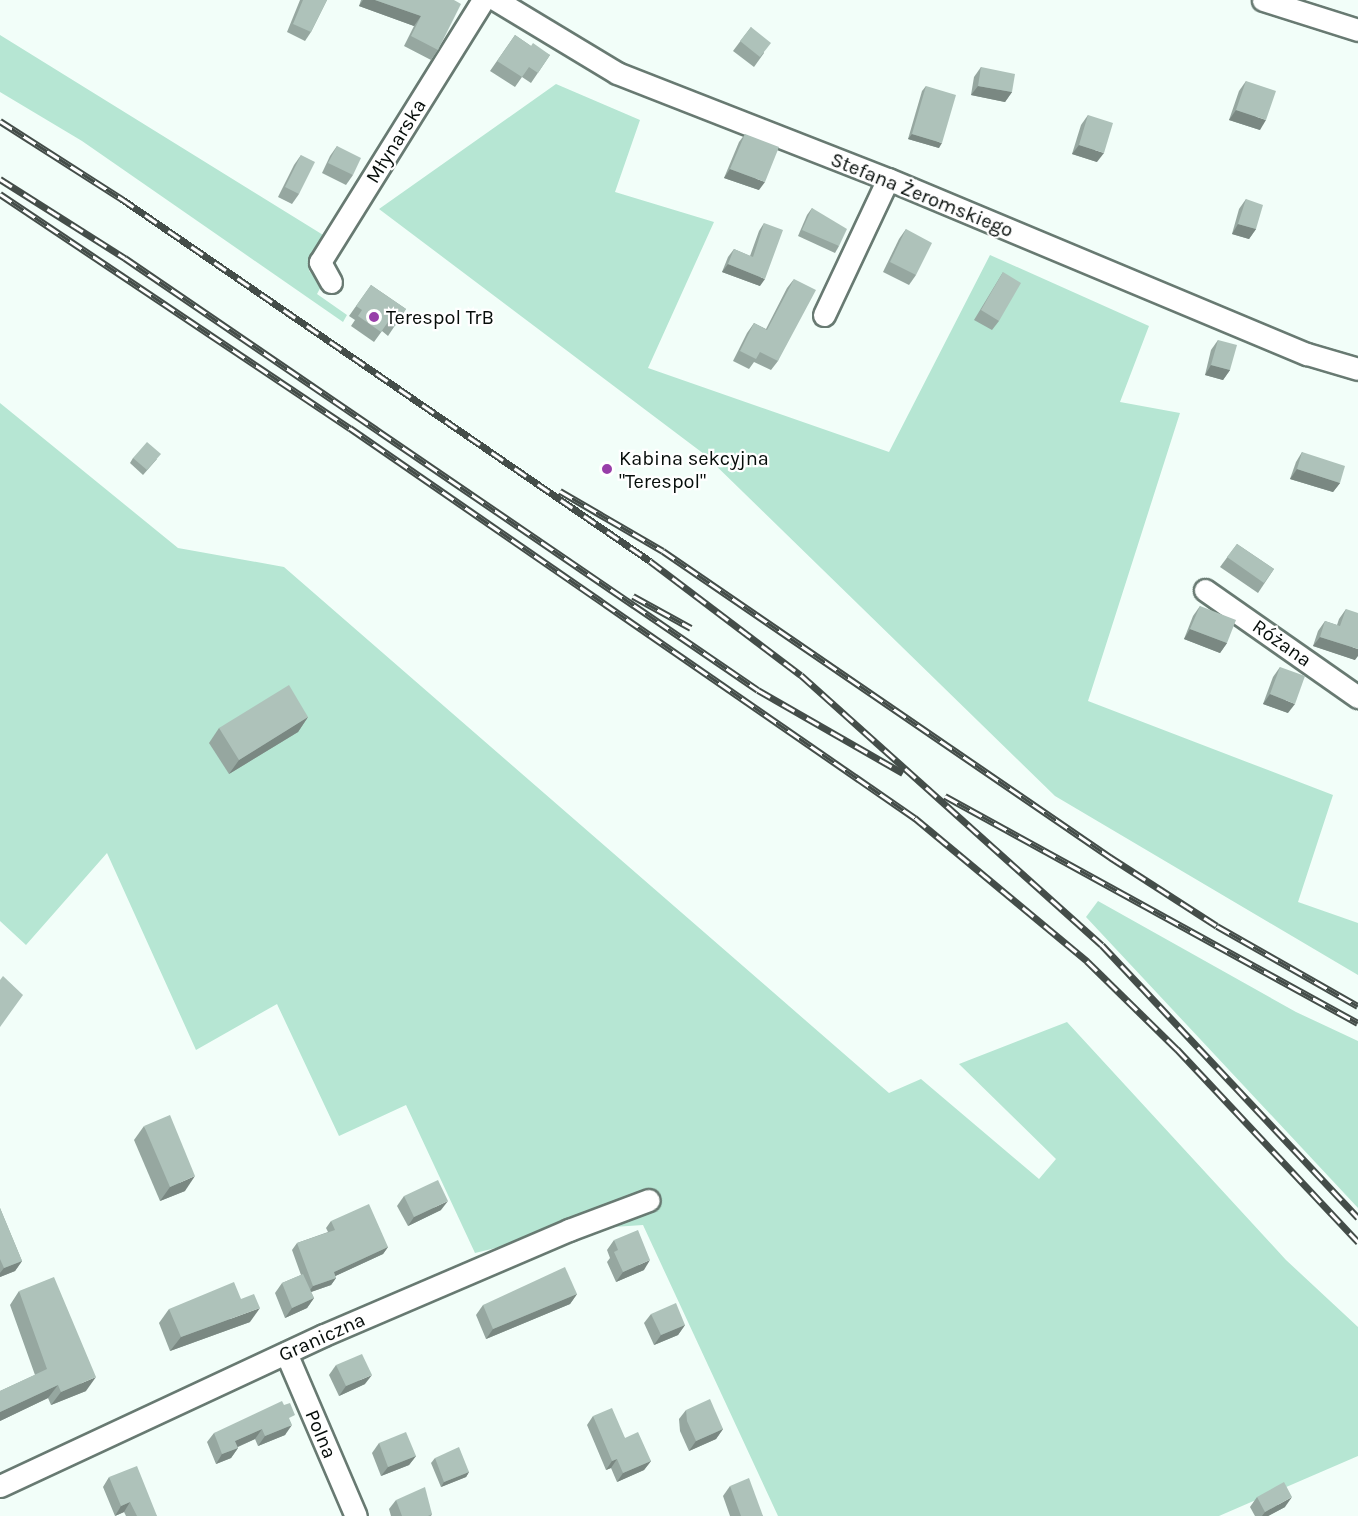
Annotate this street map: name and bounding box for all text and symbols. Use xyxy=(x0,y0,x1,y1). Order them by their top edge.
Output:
street label: Młynarska xyxy=(361,94,431,188)
street label: Stefana Żeromskiego xyxy=(827,147,1017,243)
place label: Terespol TrB xyxy=(386,305,494,329)
marker: Terespol TrB xyxy=(367,310,381,324)
place label: Kabina sekcyjna "Terespol" xyxy=(619,446,769,493)
marker: Kabina sekcyjna "Terespol" xyxy=(600,462,614,476)
street label: Różana xyxy=(1248,614,1316,672)
street label: Graniczna xyxy=(275,1307,369,1367)
street label: Polna xyxy=(300,1406,342,1462)

